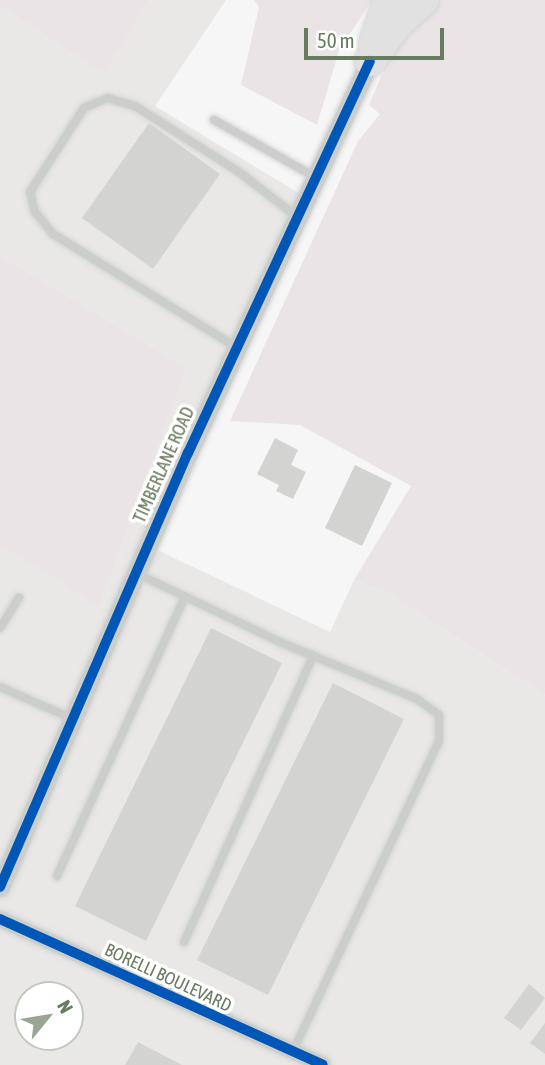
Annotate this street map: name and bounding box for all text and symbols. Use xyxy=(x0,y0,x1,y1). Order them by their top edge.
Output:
scale bar xyxy=(307,14,447,58)
text: 50 m xyxy=(317,28,355,52)
street label: TIMBERLANE ROAD xyxy=(129,404,199,526)
street label: BORELLI BOULEVARD xyxy=(101,939,235,1017)
north arrow xyxy=(14,981,84,1051)
text: N xyxy=(53,996,78,1017)

